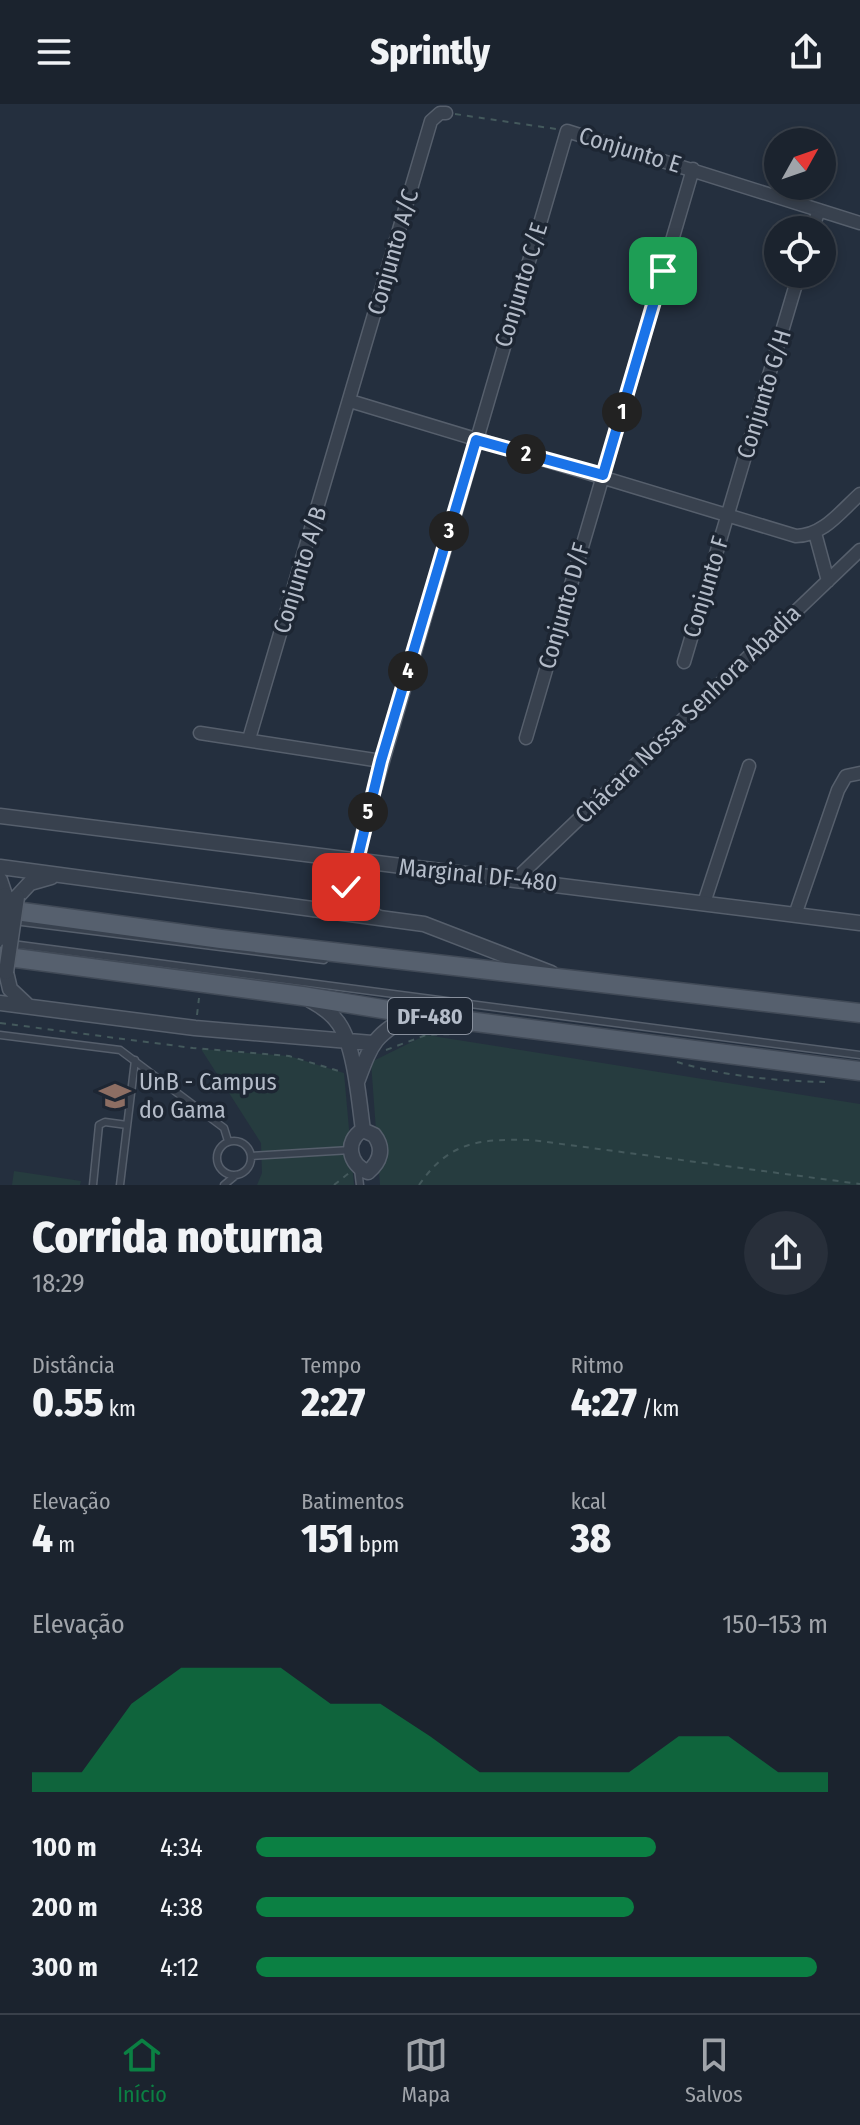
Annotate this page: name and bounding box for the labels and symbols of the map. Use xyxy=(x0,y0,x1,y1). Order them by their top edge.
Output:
street label: Conjunto E xyxy=(576,121,684,179)
north arrow xyxy=(764,128,836,200)
street label: Conjunto A/C xyxy=(362,186,424,318)
street label: Conjunto C/E xyxy=(489,219,553,351)
pin xyxy=(629,237,697,305)
street label: Conjunto G/H xyxy=(731,326,797,462)
pin: 1 xyxy=(602,392,642,432)
pin: 2 xyxy=(506,434,546,474)
street label: Conjunto A/B xyxy=(267,503,333,637)
pin: 3 xyxy=(429,511,469,551)
street label: Conjunto F xyxy=(677,532,735,641)
street label: Conjunto D/F xyxy=(533,539,595,672)
street label: Chácara Nossa Senhora Abadia xyxy=(570,599,806,829)
pin: 4 xyxy=(388,651,428,691)
pin: 5 xyxy=(348,792,388,832)
pin xyxy=(312,853,380,921)
street label: Marginal DF-480 xyxy=(397,853,559,897)
road number: DF-480 xyxy=(388,998,472,1034)
place label: UnB - Campus do Gama xyxy=(139,1068,277,1124)
school or university icon: UnB - Campus do Gama xyxy=(98,1079,132,1113)

